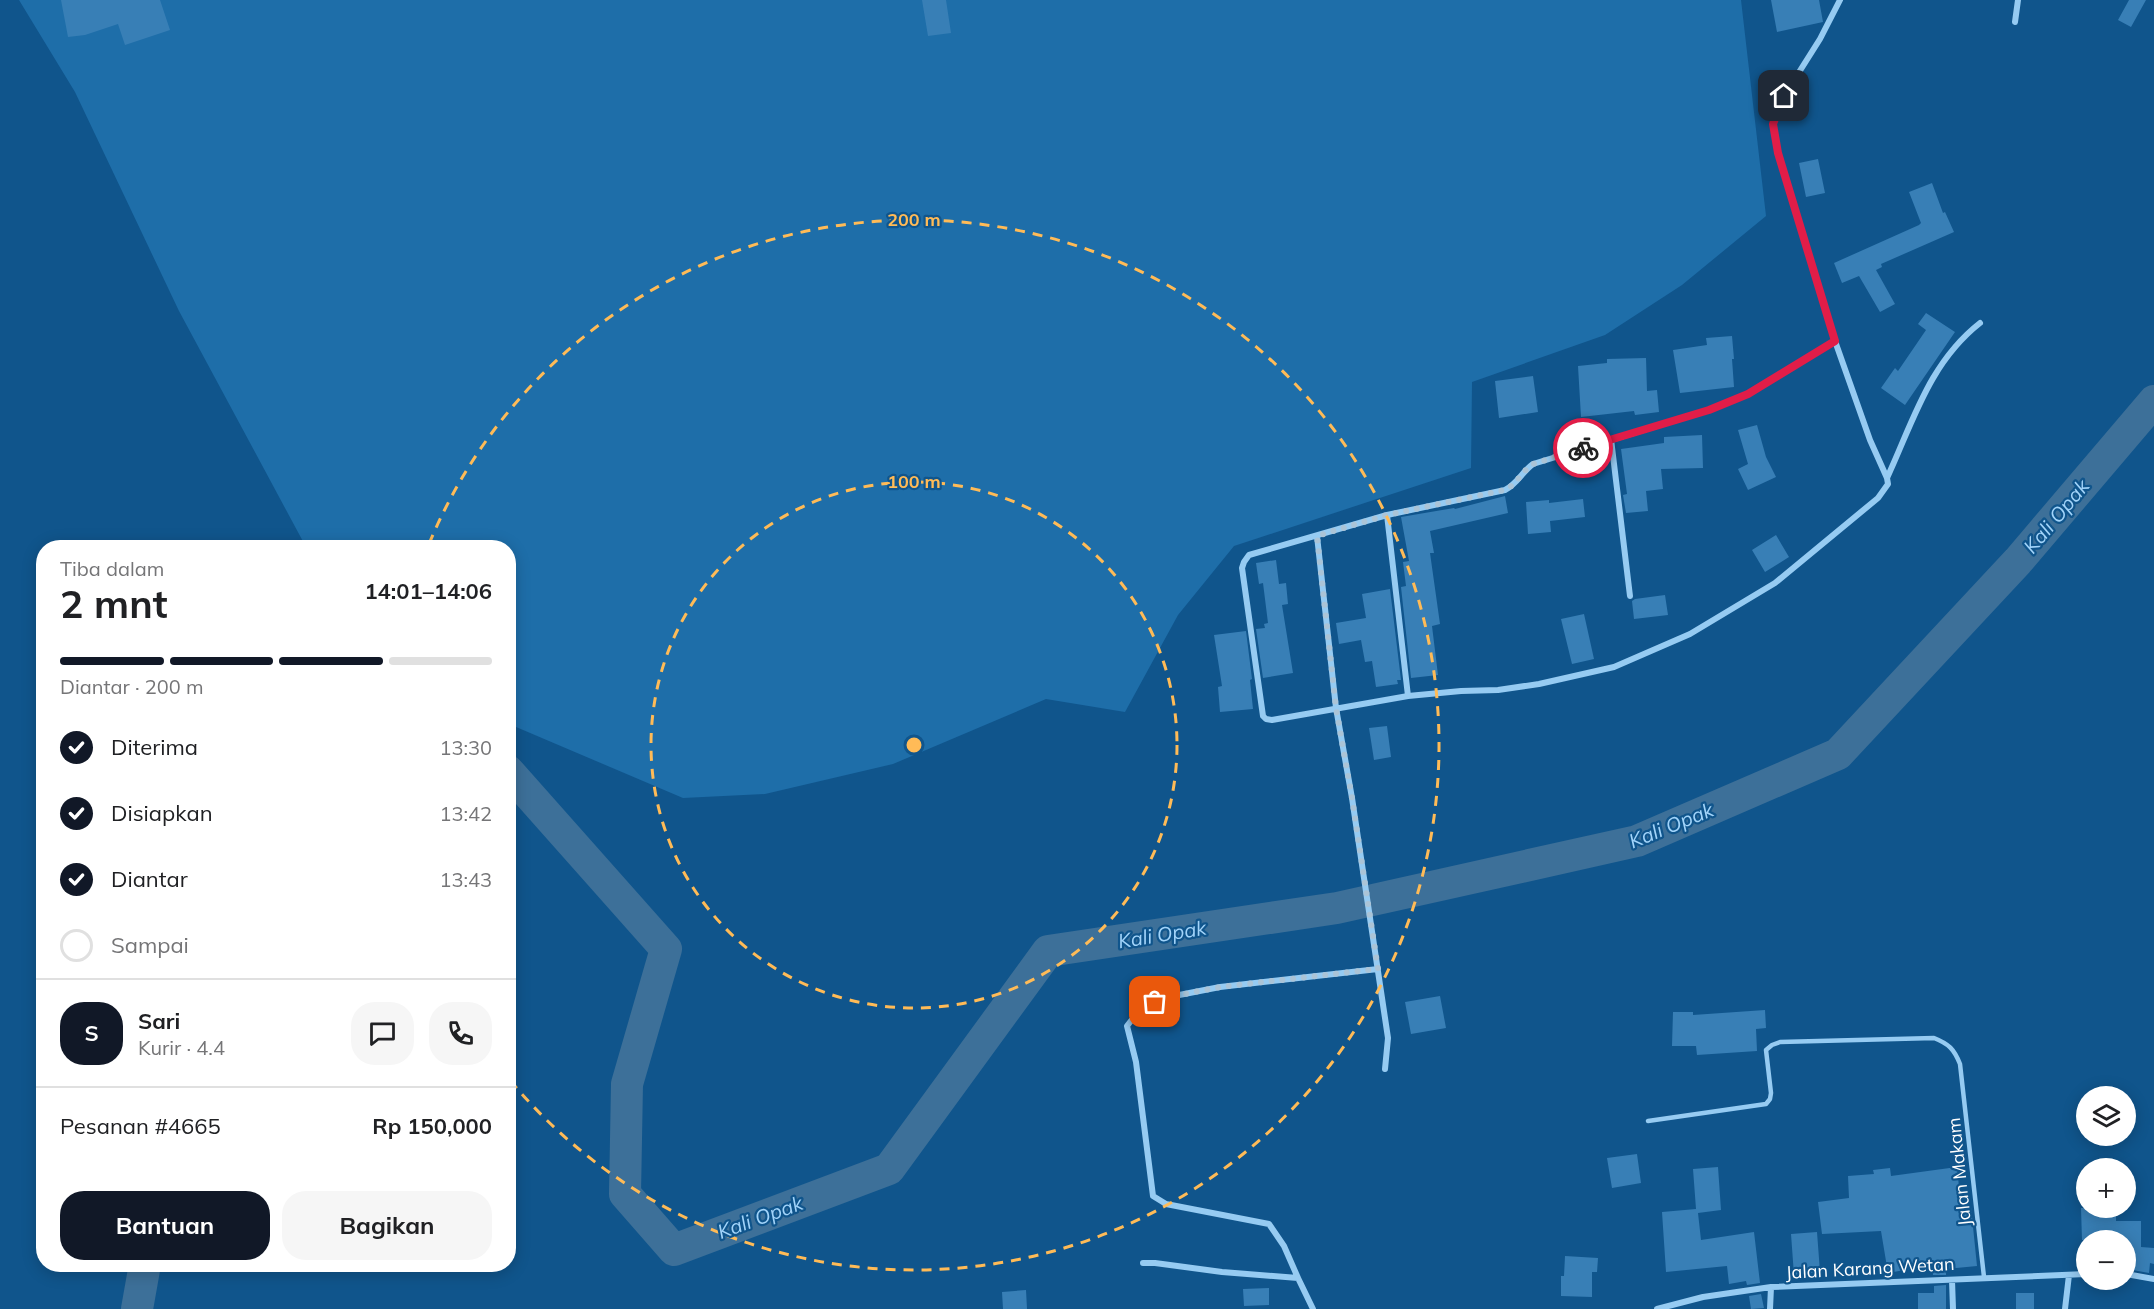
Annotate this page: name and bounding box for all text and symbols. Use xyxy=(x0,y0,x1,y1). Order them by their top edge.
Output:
pin xyxy=(1758,70,1809,121)
icon: home xyxy=(1767,79,1800,112)
text: 200 m xyxy=(887,208,941,231)
courier xyxy=(1553,418,1613,478)
icon: bike xyxy=(1567,432,1600,465)
text: 100 m xyxy=(887,470,941,493)
water label: Kali Opak xyxy=(2018,473,2095,558)
text: Tiba dalam xyxy=(60,556,164,581)
text: 14:01–14:06 xyxy=(364,577,492,605)
text: 2 mnt xyxy=(60,579,167,628)
text: Diantar · 200 m xyxy=(60,674,204,699)
icon: check xyxy=(60,731,93,764)
text: Diterima xyxy=(111,733,198,761)
text: 13:30 xyxy=(439,735,492,760)
centre of rings xyxy=(904,735,924,755)
water label: Kali Opak xyxy=(1625,796,1718,853)
icon: check xyxy=(60,797,93,830)
text: Disiapkan xyxy=(111,799,213,827)
text: 13:42 xyxy=(439,801,492,826)
icon: check xyxy=(60,863,93,896)
text: Diantar xyxy=(111,865,188,893)
text: 13:43 xyxy=(439,867,492,892)
water label: Kali Opak xyxy=(1116,915,1209,953)
text: Sampai xyxy=(111,931,189,959)
pin xyxy=(1129,976,1180,1027)
icon: bag xyxy=(1138,985,1171,1018)
button: chat xyxy=(351,1002,414,1065)
button: phone xyxy=(429,1002,492,1065)
text: Sari xyxy=(138,1007,180,1035)
text: S xyxy=(84,1019,99,1047)
text: Kurir · 4.4 xyxy=(138,1035,225,1060)
map controls xyxy=(2076,1086,2136,1290)
button: layers xyxy=(2076,1086,2136,1146)
text: Pesanan #4665 xyxy=(60,1112,221,1140)
text: Rp 150,000 xyxy=(372,1112,492,1140)
street label: Jalan Makam xyxy=(1942,1117,1976,1227)
button: + xyxy=(2076,1158,2136,1218)
water label: Kali Opak xyxy=(714,1190,807,1244)
button: Bantuan xyxy=(60,1191,270,1260)
button: Bagikan xyxy=(282,1191,492,1260)
button: − xyxy=(2076,1230,2136,1290)
street label: Jalan Karang Wetan xyxy=(1785,1252,1955,1284)

